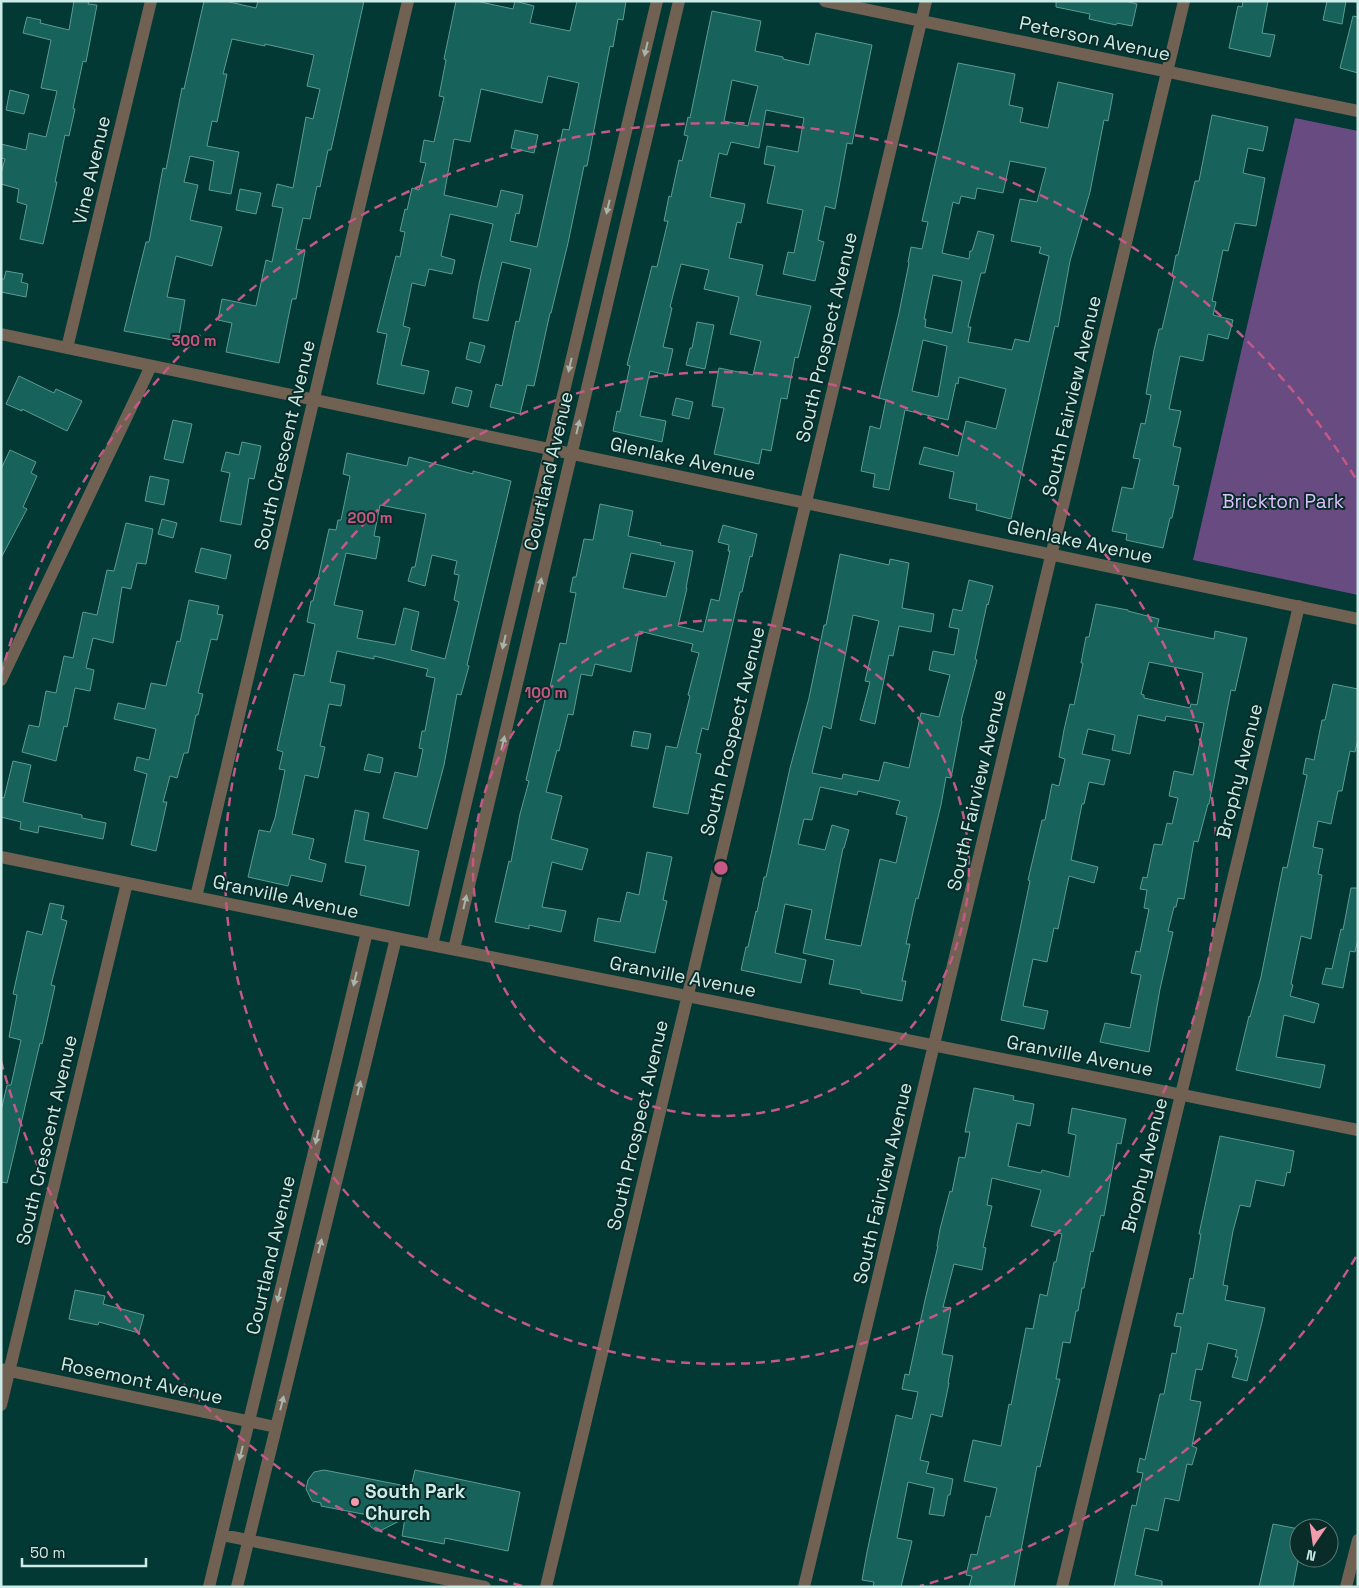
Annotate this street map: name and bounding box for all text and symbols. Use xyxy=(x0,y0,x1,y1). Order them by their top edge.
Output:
street label: Peterson Avenue xyxy=(1017,10,1173,67)
one-way arrow xyxy=(641,41,649,56)
street label: Vine Avenue xyxy=(67,113,116,227)
one-way arrow xyxy=(604,199,612,214)
street label: South Prospect Avenue xyxy=(790,229,863,445)
street label: South Fairview Avenue xyxy=(1036,293,1107,499)
text: 300 m xyxy=(171,331,217,350)
street label: South Crescent Avenue xyxy=(248,338,321,553)
one-way arrow xyxy=(566,357,574,372)
street label: Courtland Avenue xyxy=(518,389,579,553)
one-way arrow xyxy=(574,420,582,435)
street label: Glenlake Avenue xyxy=(608,431,758,486)
park label: Brickton Park xyxy=(1222,489,1344,514)
text: 200 m xyxy=(348,508,392,527)
street label: Glenlake Avenue xyxy=(1005,514,1155,569)
one-way arrow xyxy=(536,578,544,593)
street label: South Prospect Avenue xyxy=(694,624,771,839)
one-way arrow xyxy=(500,635,508,650)
text: 100 m xyxy=(525,683,567,702)
street label: South Fairview Avenue xyxy=(941,687,1012,893)
street label: Brophy Avenue xyxy=(1211,701,1268,841)
one-way arrow xyxy=(499,736,507,751)
centre of rings xyxy=(712,859,730,877)
street label: Granville Avenue xyxy=(210,869,361,924)
one-way arrow xyxy=(461,894,469,909)
street label: Granville Avenue xyxy=(607,950,758,1003)
one-way arrow xyxy=(351,972,359,987)
street label: South Prospect Avenue xyxy=(601,1017,674,1233)
street label: Granville Avenue xyxy=(1004,1029,1155,1082)
street label: South Crescent Avenue xyxy=(10,1033,83,1248)
one-way arrow xyxy=(355,1080,363,1095)
street label: South Fairview Avenue xyxy=(847,1080,918,1286)
street label: Brophy Avenue xyxy=(1116,1095,1173,1235)
one-way arrow xyxy=(313,1130,321,1145)
street label: Courtland Avenue xyxy=(240,1173,301,1337)
one-way arrow xyxy=(316,1238,324,1253)
one-way arrow xyxy=(275,1288,283,1303)
street label: Rosemont Avenue xyxy=(59,1351,225,1410)
one-way arrow xyxy=(278,1396,286,1411)
one-way arrow xyxy=(237,1446,245,1461)
place label: South Park Church xyxy=(365,1479,466,1526)
marker: South Park Church xyxy=(349,1496,361,1508)
north arrow xyxy=(1289,1518,1339,1568)
scale bar xyxy=(22,1536,146,1568)
text: 50 m xyxy=(30,1543,65,1562)
text: N xyxy=(1304,1546,1318,1565)

